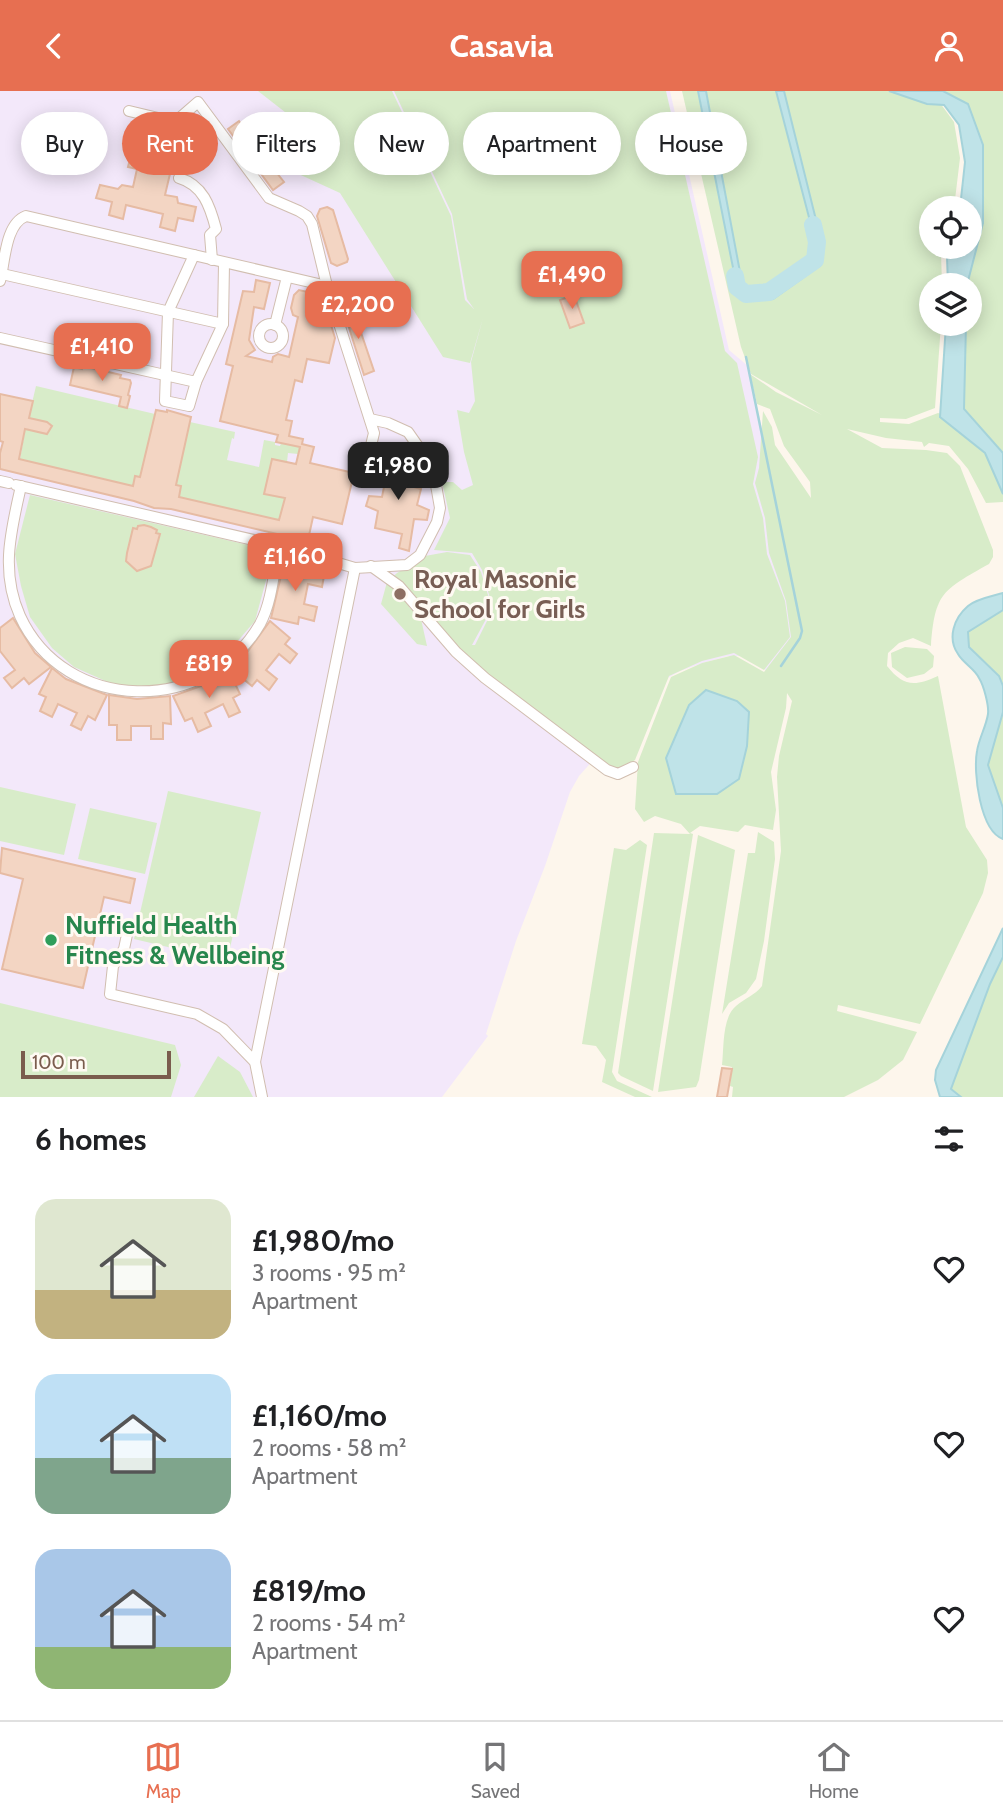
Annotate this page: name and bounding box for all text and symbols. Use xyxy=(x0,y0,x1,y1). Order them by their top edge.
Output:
text: Casavia xyxy=(450,26,553,65)
icon: back xyxy=(35,27,73,65)
icon: person xyxy=(930,27,968,65)
chip: Buy xyxy=(21,112,108,175)
chip: Rent xyxy=(122,112,218,175)
chip: Filters xyxy=(232,112,340,175)
chip: New xyxy=(354,112,449,175)
chip: Apartment xyxy=(463,112,621,175)
chip: House xyxy=(635,112,747,175)
map controls xyxy=(919,196,982,336)
button: locate xyxy=(919,196,982,259)
pin: £1,490 xyxy=(515,251,629,311)
text: £1,490 xyxy=(537,260,607,288)
button: layers xyxy=(919,273,982,336)
pin: £2,200 xyxy=(301,281,415,341)
text: £2,200 xyxy=(321,290,395,318)
pin: £1,410 xyxy=(45,323,159,383)
text: £1,410 xyxy=(70,332,134,360)
pin: £1,980 xyxy=(341,443,455,502)
text: £1,980 xyxy=(364,451,432,479)
pin: £1,160 xyxy=(238,533,352,593)
text: £1,160 xyxy=(263,542,327,570)
place label: Royal Masonic School for Girls xyxy=(414,563,585,625)
marker: Royal Masonic School for Girls xyxy=(392,586,408,602)
pin: £819 xyxy=(168,641,250,700)
text: £819 xyxy=(185,649,233,677)
place label: Nuffield Health Fitness & Wellbeing xyxy=(65,909,284,971)
marker: Nuffield Health Fitness & Wellbeing xyxy=(43,932,59,948)
scale bar xyxy=(21,1048,172,1080)
text: 100 m xyxy=(32,1051,86,1074)
icon: filters xyxy=(930,1120,968,1158)
text: 6 homes xyxy=(35,1121,146,1158)
text: £1,980/mo xyxy=(252,1222,394,1259)
icon: home xyxy=(91,1227,175,1311)
icon: heart xyxy=(930,1250,968,1288)
text: 3 rooms · 95 m² xyxy=(252,1259,406,1287)
text: Apartment xyxy=(252,1287,357,1315)
text: £1,160/mo xyxy=(252,1397,387,1434)
icon: home xyxy=(91,1402,175,1486)
icon: heart xyxy=(930,1425,968,1463)
text: 2 rooms · 58 m² xyxy=(252,1434,406,1462)
text: Apartment xyxy=(252,1462,357,1490)
text: £819/mo xyxy=(252,1572,366,1609)
icon: home xyxy=(91,1577,175,1661)
icon: heart xyxy=(930,1600,968,1638)
text: 2 rooms · 54 m² xyxy=(252,1609,406,1637)
text: Apartment xyxy=(252,1637,357,1665)
tab: Map xyxy=(144,1738,182,1803)
tab: Saved xyxy=(471,1738,520,1803)
tab: Home xyxy=(809,1738,859,1803)

